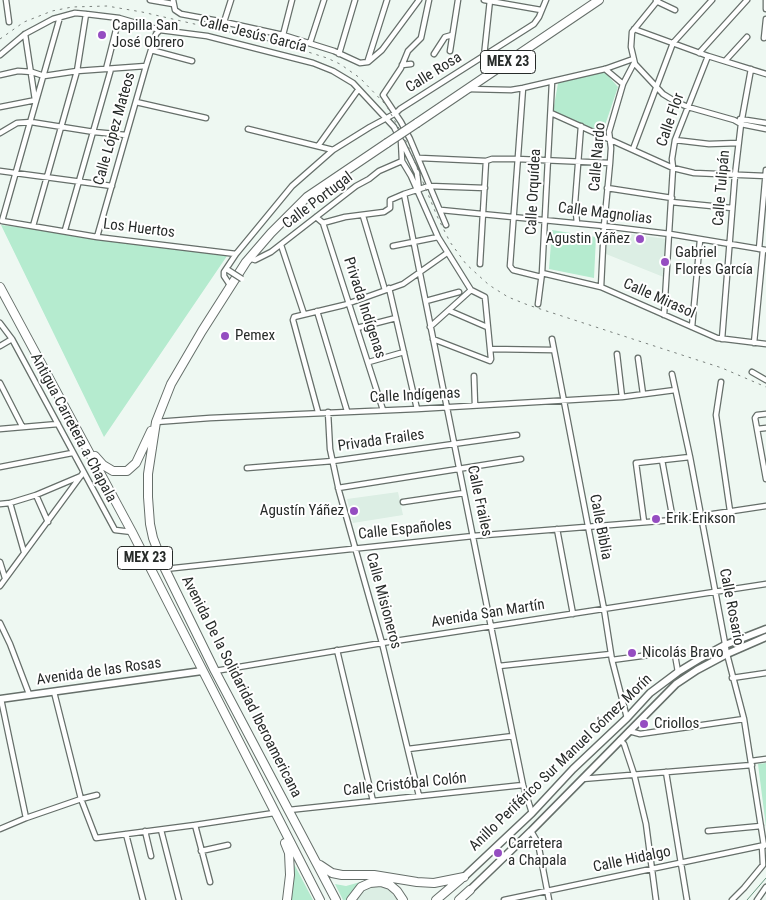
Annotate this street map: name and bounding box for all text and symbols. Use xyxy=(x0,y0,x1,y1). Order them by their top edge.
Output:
street label: Calle Jesús García xyxy=(198,13,308,57)
place label: Capilla San José Obrero xyxy=(112,17,184,52)
marker: Capilla San José Obrero xyxy=(96,29,108,41)
street label: Calle Rosa xyxy=(403,49,465,97)
road number: MEX 23 xyxy=(480,51,536,74)
street label: Calle López Mateos xyxy=(90,71,140,187)
street label: Calle Flor xyxy=(653,91,689,149)
street label: Calle Nardo xyxy=(586,122,610,192)
street label: Calle Orquídea xyxy=(523,148,545,236)
street label: Calle Tulipán xyxy=(710,149,734,227)
street label: Calle Portugal xyxy=(279,169,357,233)
street label: Calle Magnolias xyxy=(557,199,653,229)
street label: Los Huertos xyxy=(102,216,176,242)
place label: Agustin Yáñez xyxy=(546,230,630,248)
marker: Agustin Yáñez xyxy=(634,233,646,245)
place label: Gabriel Flores García xyxy=(675,244,753,279)
street label: Privada Indígenas xyxy=(339,255,389,361)
marker: Gabriel Flores García xyxy=(659,256,671,268)
street label: Calle Mirasol xyxy=(620,275,698,323)
place label: Pemex xyxy=(235,327,275,345)
marker: Pemex xyxy=(219,330,231,342)
street label: Antigua Carretera a Chapala xyxy=(26,351,120,505)
street label: Calle Indígenas xyxy=(369,385,461,407)
street label: Privada Frailes xyxy=(337,426,425,456)
street label: Calle Frailes xyxy=(463,464,495,538)
street label: Calle Biblia xyxy=(585,493,615,561)
place label: Agustín Yáñez xyxy=(260,502,344,520)
marker: Agustín Yáñez xyxy=(348,505,360,517)
place label: Erik Erikson xyxy=(666,510,736,528)
marker: Erik Erikson xyxy=(650,513,662,525)
street label: Calle Españoles xyxy=(357,516,453,544)
road number: MEX 23 xyxy=(118,546,172,570)
street label: Calle Misioneros xyxy=(362,551,404,651)
street label: Calle Rosario xyxy=(715,567,747,647)
street label: Avenida De la Solidaridad Iberoamericana xyxy=(177,573,305,801)
street label: Avenida San Martín xyxy=(430,596,546,632)
place label: Nicolás Bravo xyxy=(642,644,723,662)
marker: Nicolás Bravo xyxy=(626,647,638,659)
street label: Avenida de las Rosas xyxy=(36,654,162,690)
street label: Anillo Periférico Sur Manuel Gómez Morín xyxy=(466,671,656,855)
place label: Criollos xyxy=(654,715,699,733)
marker: Criollos xyxy=(638,718,650,730)
street label: Calle Cristóbal Colón xyxy=(342,770,468,800)
place label: Carretera a Chapala xyxy=(508,835,567,870)
street label: Calle Hidalgo xyxy=(592,843,672,877)
marker: Carretera a Chapala xyxy=(492,847,504,859)

